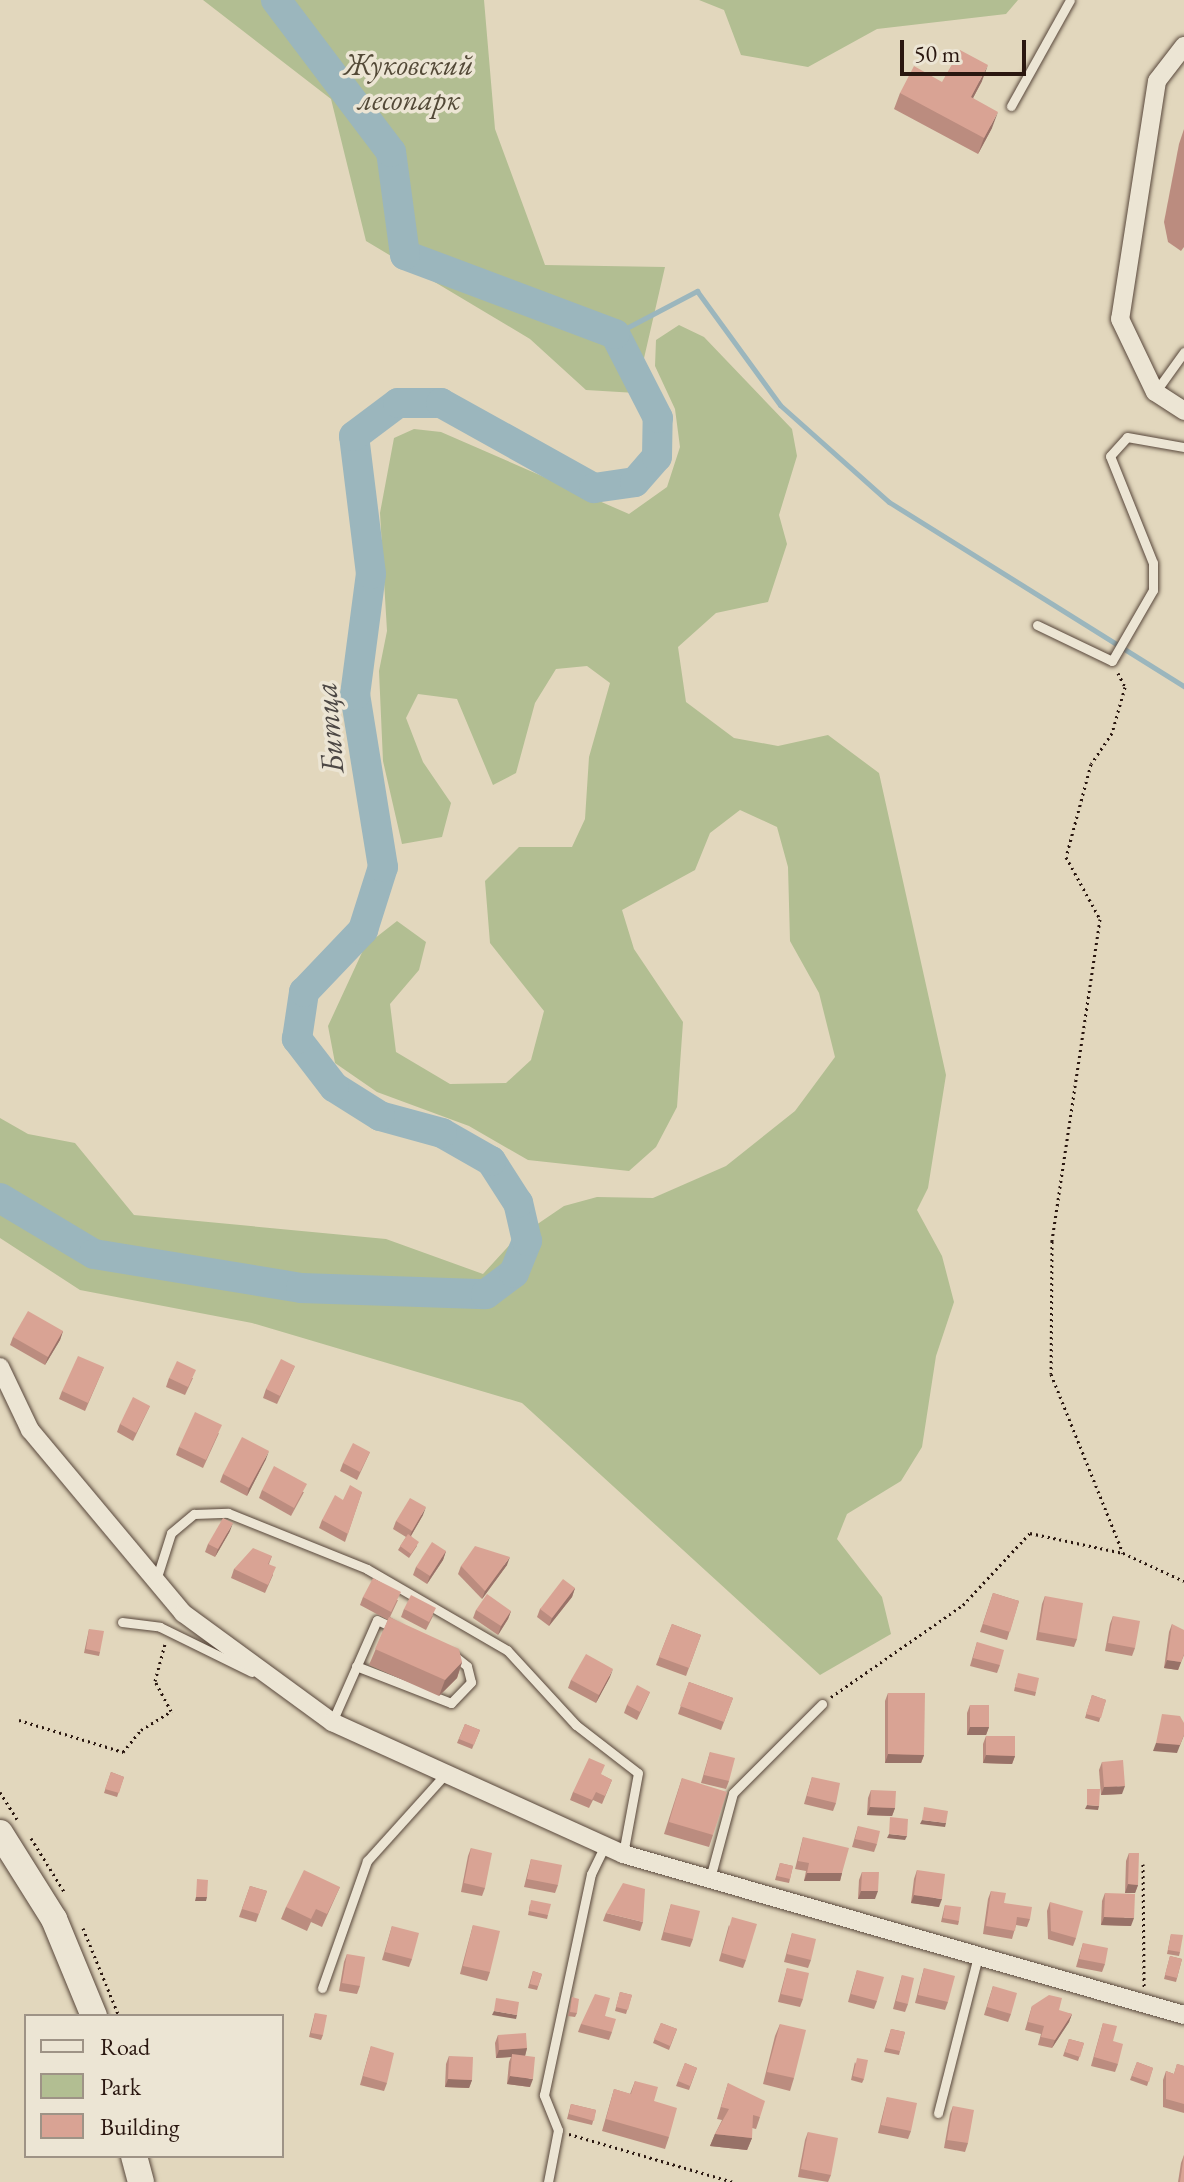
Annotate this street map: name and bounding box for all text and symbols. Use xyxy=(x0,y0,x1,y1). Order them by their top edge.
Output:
scale bar xyxy=(904,24,1030,74)
text: 50 m xyxy=(914,38,961,69)
park label: Жуковский лесопарк xyxy=(344,47,474,118)
water label: Битца xyxy=(306,681,352,775)
legend xyxy=(24,2014,284,2158)
text: Road xyxy=(100,2031,150,2062)
text: Park xyxy=(100,2071,141,2102)
text: Building xyxy=(100,2111,180,2142)

